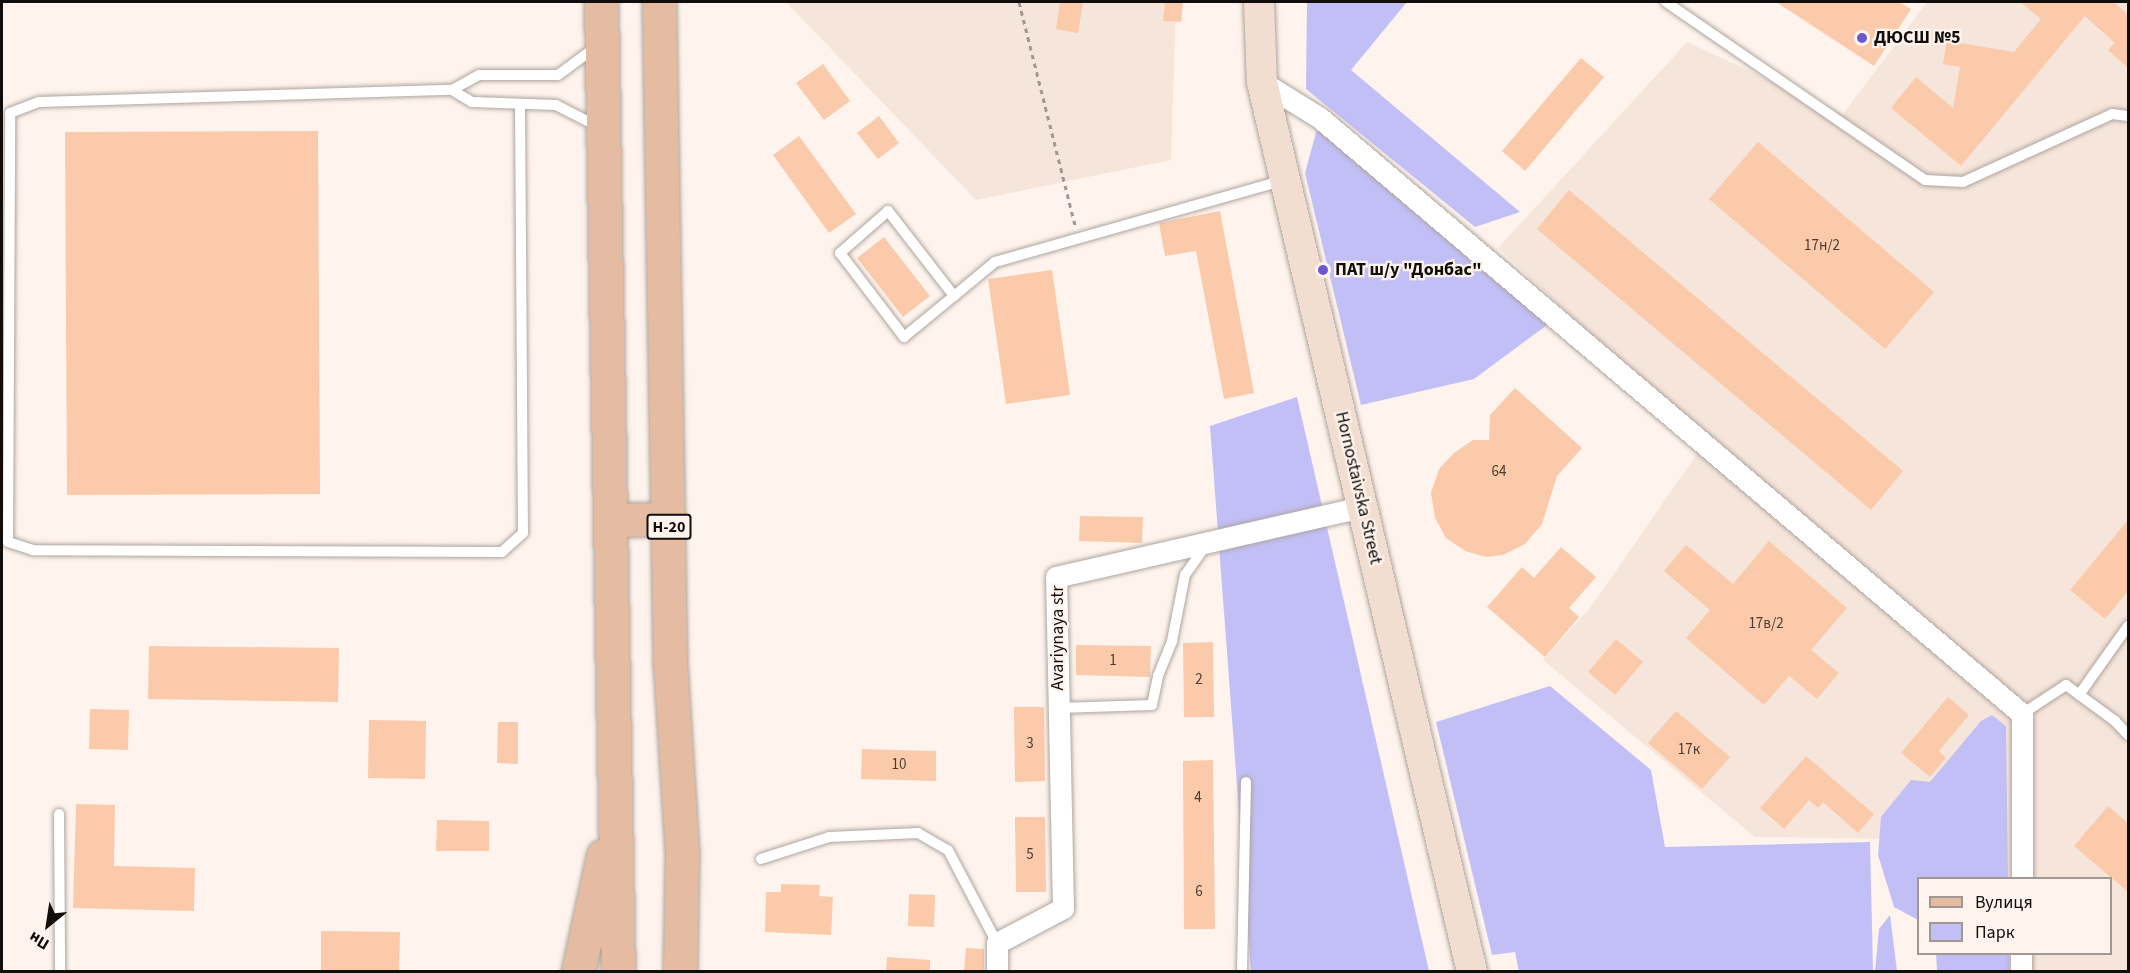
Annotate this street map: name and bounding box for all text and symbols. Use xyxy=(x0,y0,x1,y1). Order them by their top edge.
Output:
place label: ДЮСШ №5 xyxy=(1874,27,1961,49)
marker: ДЮСШ №5 xyxy=(1855,31,1869,45)
house number: 17н/2 xyxy=(1804,237,1840,255)
place label: ПАТ ш/у "Донбас" xyxy=(1335,259,1482,281)
marker: ПАТ ш/у "Донбас" xyxy=(1316,263,1330,277)
street label: Hornostaivska Street xyxy=(1330,410,1386,566)
house number: 64 xyxy=(1492,463,1506,481)
road number: Н-20 xyxy=(646,514,692,540)
street label: Avariynaya str xyxy=(1047,586,1069,690)
house number: 17в/2 xyxy=(1748,615,1784,633)
house number: 1 xyxy=(1109,652,1117,670)
house number: 2 xyxy=(1195,671,1203,689)
house number: 3 xyxy=(1026,735,1034,753)
house number: 17к xyxy=(1678,741,1700,759)
house number: 10 xyxy=(892,756,906,774)
house number: 4 xyxy=(1194,789,1202,807)
house number: 5 xyxy=(1026,846,1034,864)
legend xyxy=(1917,877,2112,955)
house number: 6 xyxy=(1195,883,1203,901)
text: Вулиця xyxy=(1975,890,2033,915)
north arrow xyxy=(18,895,78,955)
text: Парк xyxy=(1975,920,2015,945)
text: Пн xyxy=(25,926,53,955)

